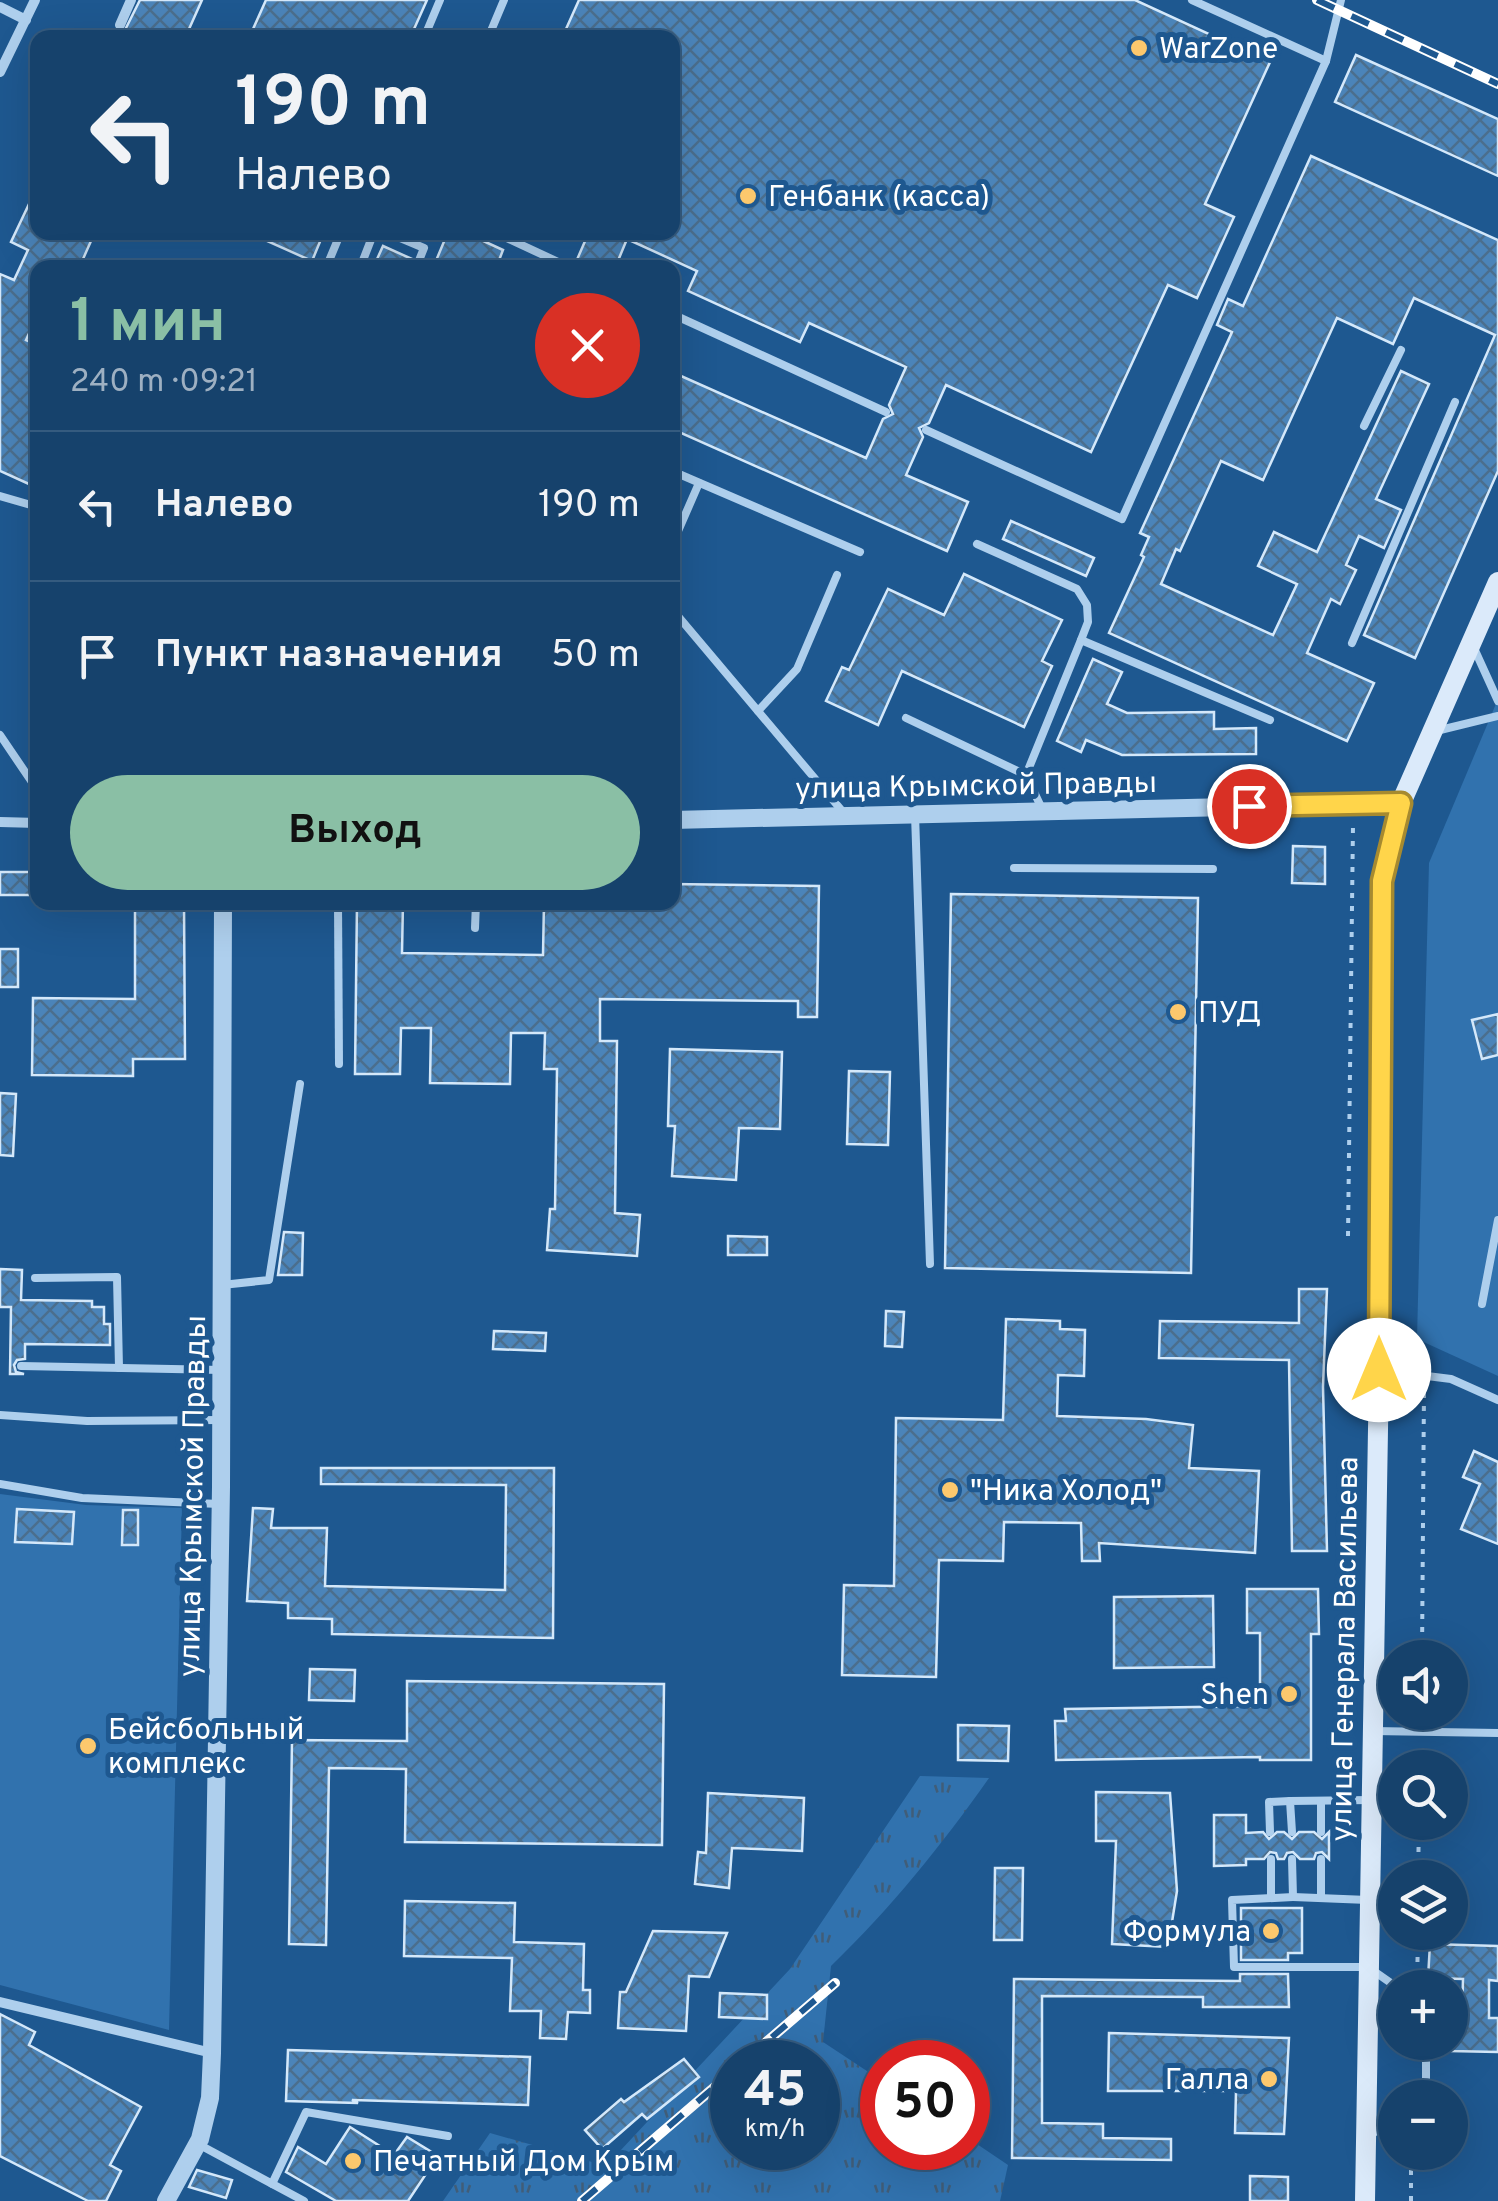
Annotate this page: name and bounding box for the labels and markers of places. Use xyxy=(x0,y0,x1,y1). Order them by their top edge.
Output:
place label: WarZone xyxy=(1159,32,1278,69)
marker: WarZone xyxy=(1128,37,1150,59)
place label: Генбанк (касса) xyxy=(768,180,990,217)
marker: Генбанк (касса) xyxy=(737,185,759,207)
pin xyxy=(1207,764,1292,849)
place label: ПУД xyxy=(1198,996,1261,1033)
marker: ПУД xyxy=(1167,1001,1189,1023)
place label: "Ника Холод" xyxy=(970,1474,1162,1511)
marker: "Ника Холод" xyxy=(939,1479,961,1501)
place label: Shen xyxy=(1200,1678,1269,1715)
marker: Shen xyxy=(1278,1683,1300,1705)
place label: Бейсбольный комплекс xyxy=(108,1713,304,1784)
marker: Бейсбольный комплекс xyxy=(77,1735,99,1757)
place label: Формула xyxy=(1123,1915,1251,1952)
marker: Формула xyxy=(1260,1920,1282,1942)
place label: Галла xyxy=(1165,2063,1249,2100)
marker: Галла xyxy=(1258,2068,1280,2090)
place label: Печатный Дом Крым xyxy=(373,2145,674,2182)
marker: Печатный Дом Крым xyxy=(342,2150,364,2172)

